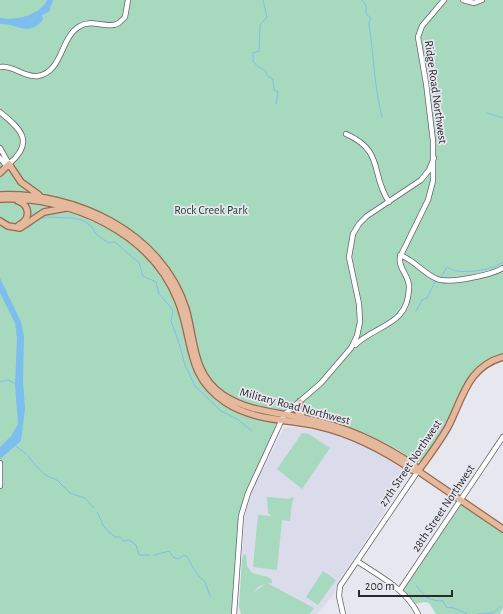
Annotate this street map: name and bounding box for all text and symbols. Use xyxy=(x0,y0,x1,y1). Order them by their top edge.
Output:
street label: Ridge Road Northwest xyxy=(423,40,449,145)
park label: Rock Creek Park xyxy=(174,204,248,216)
street label: Military Road Northwest xyxy=(238,385,352,428)
street label: 27th Street Northwest xyxy=(377,417,444,509)
street label: 28th Street Northwest xyxy=(409,462,477,554)
scale bar xyxy=(359,572,452,598)
text: 200 m xyxy=(365,580,395,592)

